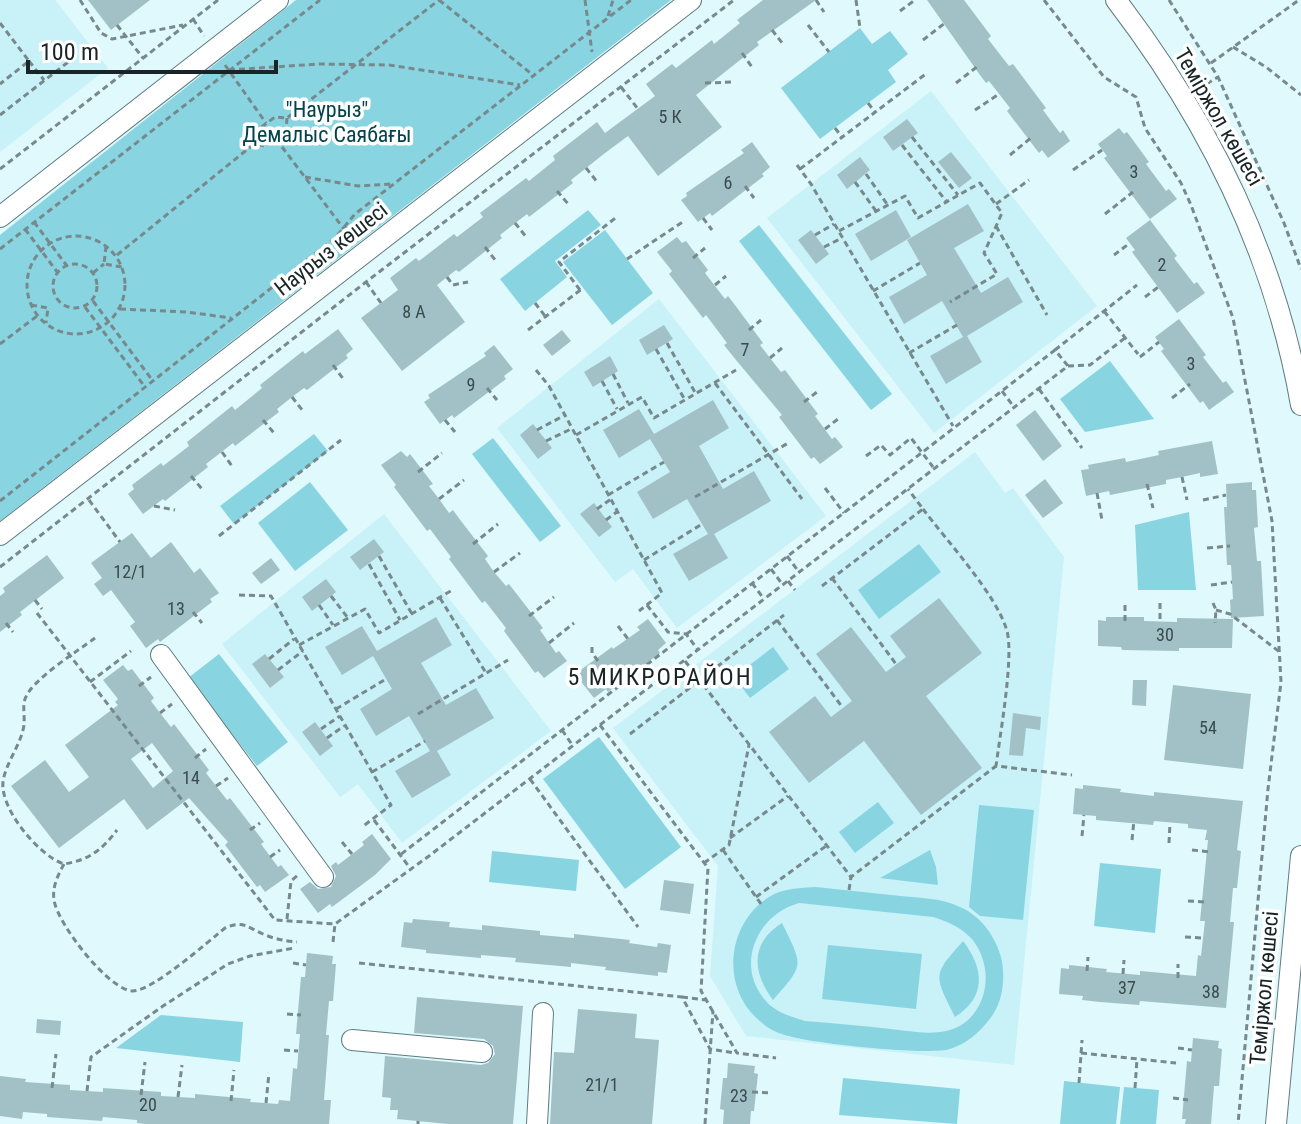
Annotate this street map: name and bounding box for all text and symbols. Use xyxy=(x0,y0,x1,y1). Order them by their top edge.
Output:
scale bar xyxy=(28,24,276,74)
text: 100 m xyxy=(40,38,99,66)
street label: Теміржол көшесі xyxy=(1170,44,1268,190)
park label: "Наурыз" Демалыс Саябағы xyxy=(243,97,411,147)
house number: 5 К xyxy=(658,106,682,127)
house number: 3 xyxy=(1130,161,1138,182)
house number: 6 xyxy=(724,172,732,193)
street label: Наурыз көшесі xyxy=(270,197,392,301)
house number: 2 xyxy=(1158,254,1167,275)
house number: 8 А xyxy=(402,301,426,322)
house number: 7 xyxy=(741,339,750,360)
house number: 3 xyxy=(1187,353,1195,374)
house number: 9 xyxy=(467,374,475,395)
house number: 12/1 xyxy=(113,561,147,582)
house number: 13 xyxy=(167,598,185,619)
house number: 30 xyxy=(1156,624,1174,645)
district label: 5 МИКРОРАЙОН xyxy=(567,663,753,691)
house number: 54 xyxy=(1199,717,1217,738)
house number: 14 xyxy=(182,767,200,788)
street label: Теміржол көшесі xyxy=(1245,910,1283,1066)
house number: 37 xyxy=(1118,977,1136,998)
house number: 38 xyxy=(1202,981,1220,1002)
house number: 21/1 xyxy=(585,1074,619,1095)
house number: 23 xyxy=(730,1085,748,1106)
house number: 20 xyxy=(139,1094,157,1115)

